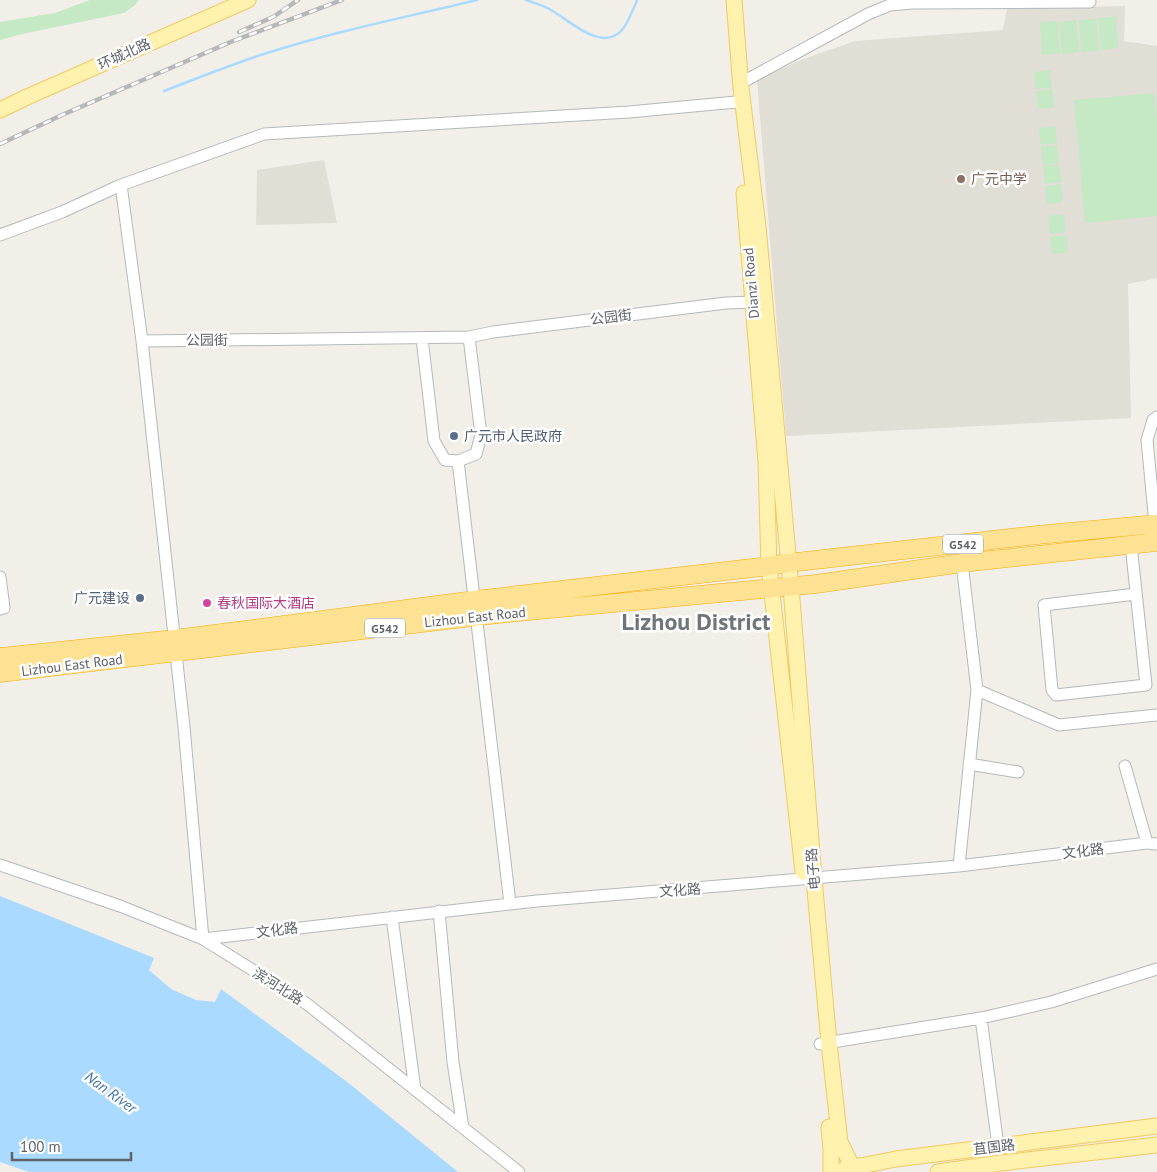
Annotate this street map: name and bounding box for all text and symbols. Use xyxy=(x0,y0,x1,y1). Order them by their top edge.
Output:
street label: 环城北路 xyxy=(95,34,153,74)
place label: 广元中学 xyxy=(971,170,1027,188)
marker: 广元中学 xyxy=(955,173,967,185)
street label: Dianzi Road xyxy=(739,247,763,319)
street label: 公园街 xyxy=(589,306,633,328)
street label: 公园街 xyxy=(186,331,228,349)
place label: 广元市人民政府 xyxy=(464,427,562,445)
marker: 广元市人民政府 xyxy=(448,430,460,442)
road number: G542 xyxy=(943,534,983,554)
place label: 广元建设 xyxy=(74,589,130,607)
marker: 广元建设 xyxy=(134,592,146,604)
place label: 春秋国际大酒店 xyxy=(217,594,315,612)
marker: 春秋国际大酒店 xyxy=(201,597,213,609)
street label: Lizhou East Road xyxy=(423,603,527,631)
district label: Lizhou District xyxy=(622,606,771,637)
road number: G542 xyxy=(365,618,405,638)
street label: Lizhou East Road xyxy=(20,650,124,680)
street label: 文化路 xyxy=(1061,840,1105,862)
street label: 电子路 xyxy=(802,847,824,891)
street label: 文化路 xyxy=(658,880,702,900)
street label: 文化路 xyxy=(255,919,299,941)
street label: 滨河北路 xyxy=(249,964,307,1008)
water label: Nan River xyxy=(81,1067,141,1118)
scale bar xyxy=(12,1130,131,1162)
street label: 苴国路 xyxy=(972,1136,1016,1158)
text: 100 m xyxy=(20,1137,61,1156)

